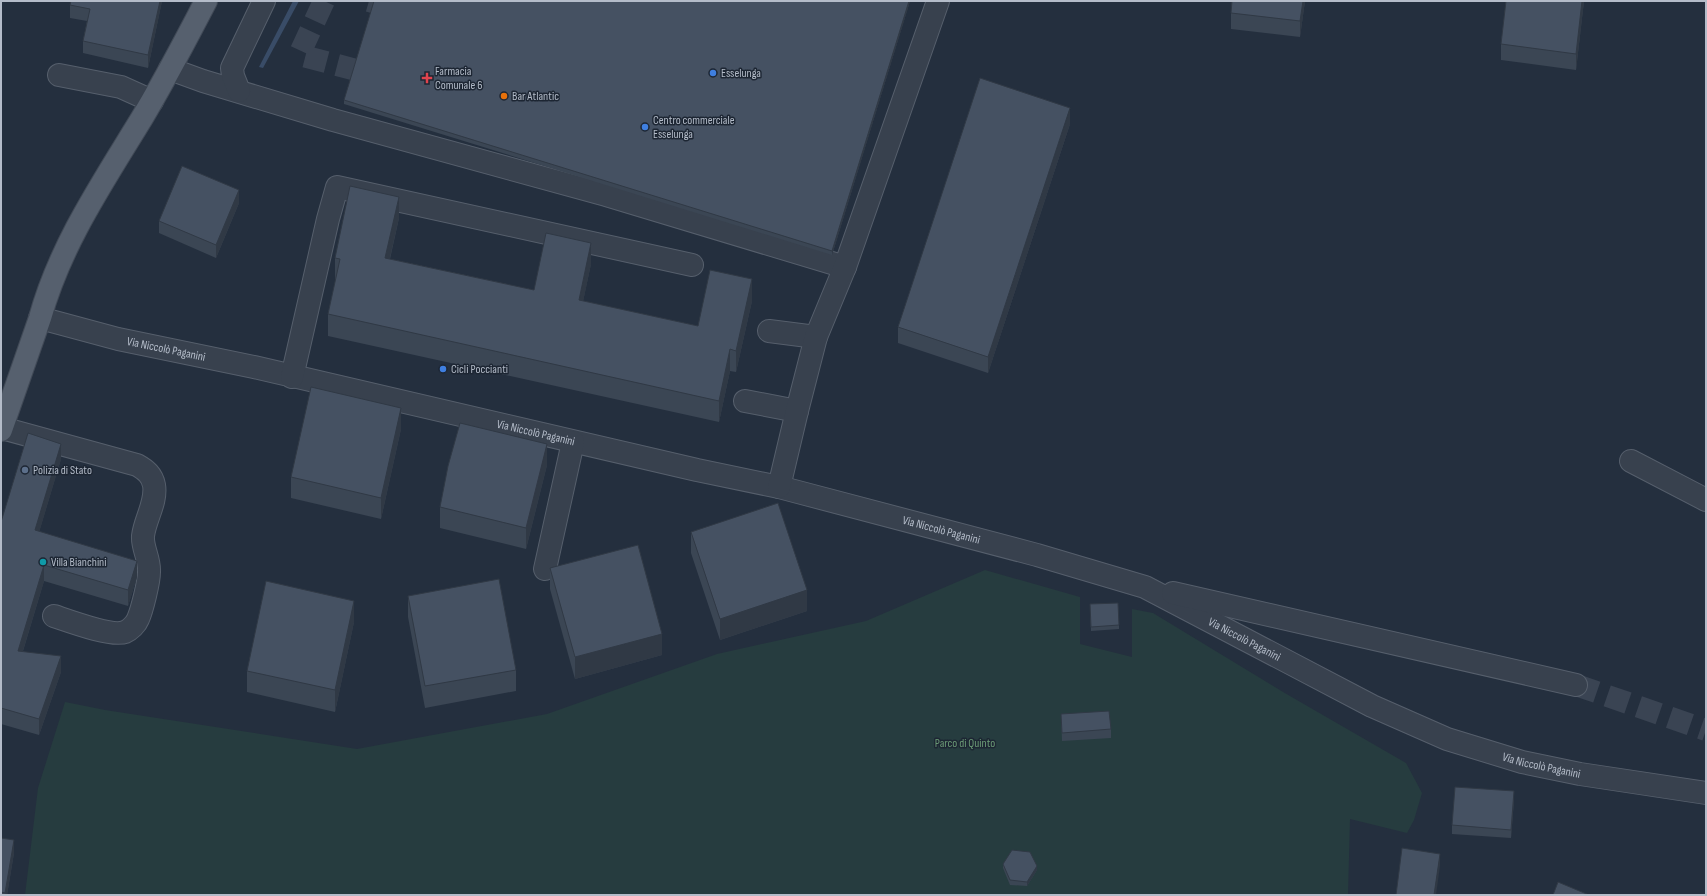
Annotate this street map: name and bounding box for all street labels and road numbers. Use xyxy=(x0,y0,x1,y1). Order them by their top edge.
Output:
street label: Via Niccolò Paganini xyxy=(126,334,207,364)
street label: Via Niccolò Paganini xyxy=(495,416,576,449)
street label: Via Niccolò Paganini xyxy=(901,512,982,547)
street label: Via Niccolò Paganini xyxy=(1206,614,1283,664)
street label: Via Niccolò Paganini xyxy=(1500,749,1582,781)

